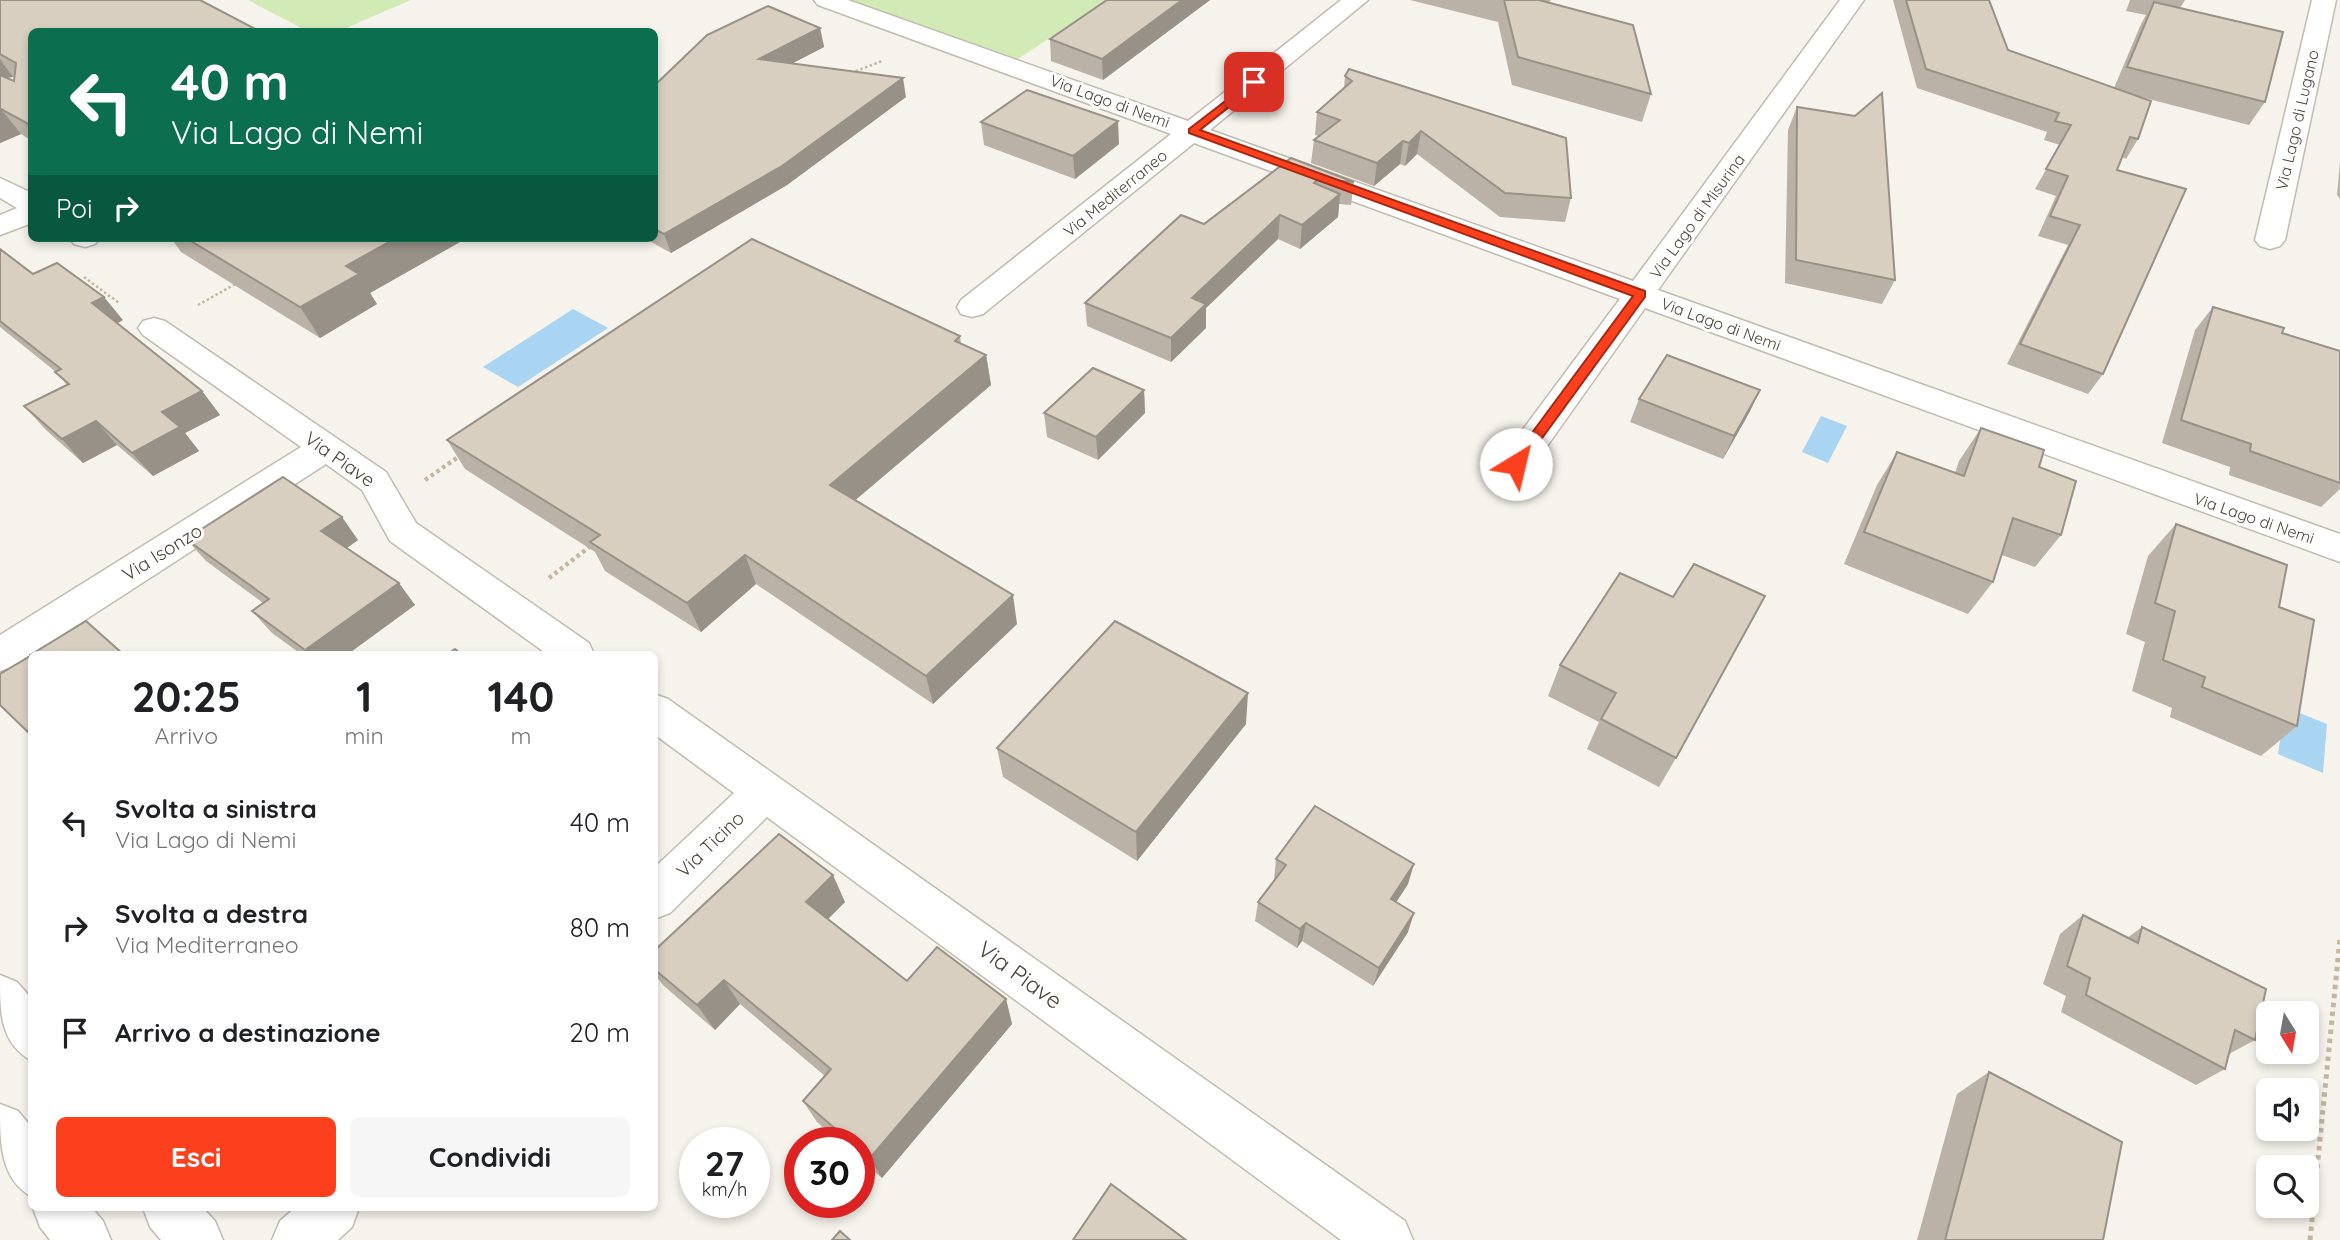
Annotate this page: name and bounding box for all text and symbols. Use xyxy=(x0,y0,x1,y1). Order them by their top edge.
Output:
street label: Via Lago di Lugano xyxy=(2271,48,2323,192)
text: 40 m xyxy=(171,51,289,112)
pin xyxy=(1224,52,1284,112)
icon: left xyxy=(56,56,147,147)
icon: arrive xyxy=(1235,63,1273,101)
street label: Via Lago di Nemi xyxy=(1047,70,1173,132)
text: Via Lago di Nemi xyxy=(171,112,423,152)
street label: Via Mediterraneo xyxy=(1059,145,1171,241)
street label: Via Lago di Misurina xyxy=(1645,150,1749,282)
icon: right xyxy=(107,189,145,227)
text: Poi xyxy=(56,192,93,225)
street label: Via Lago di Nemi xyxy=(1658,293,1784,355)
street label: Via Piave xyxy=(300,426,380,492)
position arrow xyxy=(1479,427,1553,501)
street label: Via Lago di Nemi xyxy=(2191,488,2317,548)
street label: Via Isonzo xyxy=(118,518,206,586)
text: 20:25 xyxy=(132,670,241,723)
text: 1 xyxy=(356,670,372,723)
text: 140 xyxy=(487,670,554,723)
text: Arrivo xyxy=(155,721,218,750)
text: min xyxy=(345,721,384,750)
text: m xyxy=(510,721,531,750)
text: Svolta a sinistra xyxy=(115,792,317,825)
icon: left xyxy=(56,804,94,842)
text: 40 m xyxy=(570,806,630,839)
street label: Via Ticino xyxy=(671,806,749,882)
text: Via Lago di Nemi xyxy=(115,825,296,854)
text: Svolta a destra xyxy=(115,897,308,930)
icon: right xyxy=(56,909,94,947)
text: 80 m xyxy=(570,911,630,944)
text: Via Mediterraneo xyxy=(115,930,299,959)
street label: Via Piave xyxy=(972,934,1068,1015)
north arrow xyxy=(2256,1001,2319,1064)
map controls xyxy=(2256,1001,2319,1218)
icon: arrive xyxy=(56,1014,94,1052)
text: Arrivo a destinazione xyxy=(115,1016,381,1049)
text: 20 m xyxy=(569,1016,630,1049)
button: sound xyxy=(2256,1078,2319,1141)
button: Esci xyxy=(56,1117,336,1197)
button: Condividi xyxy=(350,1117,630,1197)
speed limit sign: 30 xyxy=(784,1127,875,1218)
text: 27 xyxy=(705,1141,744,1185)
button: search xyxy=(2256,1155,2319,1218)
text: km/h xyxy=(702,1178,747,1201)

